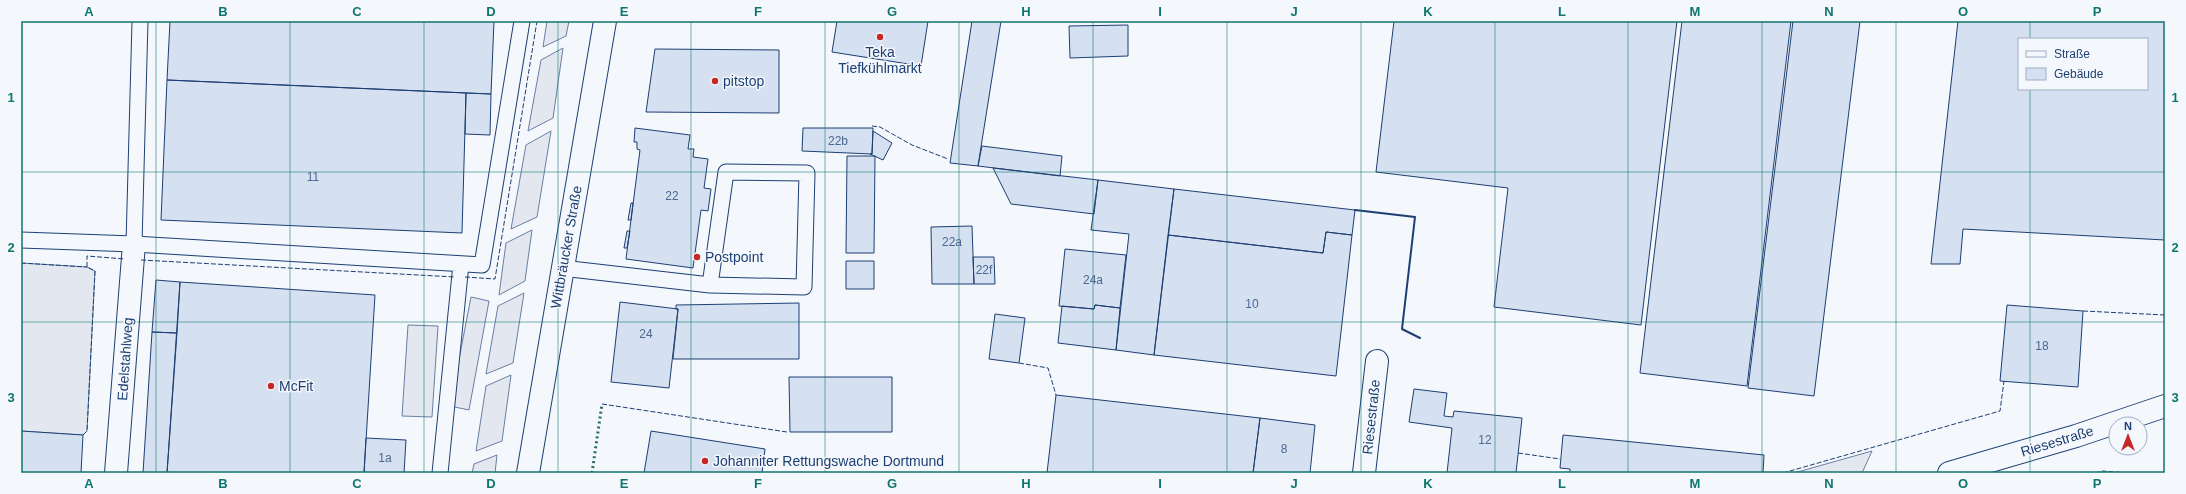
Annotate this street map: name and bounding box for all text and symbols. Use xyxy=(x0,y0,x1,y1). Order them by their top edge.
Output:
text: A xyxy=(84,4,94,19)
text: B xyxy=(218,4,228,19)
text: C xyxy=(352,4,362,19)
text: D xyxy=(486,4,496,19)
text: E xyxy=(620,4,629,19)
text: F xyxy=(754,4,762,19)
text: G xyxy=(887,4,897,19)
text: H xyxy=(1021,4,1031,19)
text: I xyxy=(1158,4,1162,19)
text: J xyxy=(1290,4,1298,19)
text: K xyxy=(1423,4,1433,19)
text: L xyxy=(1558,4,1566,19)
text: M xyxy=(1690,4,1700,19)
text: N xyxy=(1824,4,1834,19)
text: O xyxy=(1958,4,1968,19)
text: P xyxy=(2093,4,2102,19)
marker: Teka Tiefkühlmarkt xyxy=(875,32,885,42)
legend xyxy=(2018,38,2148,90)
place label: Teka Tiefkühlmarkt xyxy=(838,44,922,76)
text: Straße xyxy=(2054,47,2090,61)
text: Gebäude xyxy=(2054,67,2104,81)
place label: pitstop xyxy=(723,73,764,89)
marker: pitstop xyxy=(710,76,720,86)
text: 1 xyxy=(7,90,15,105)
text: 1 xyxy=(2171,90,2179,105)
house number: 22b xyxy=(828,134,848,148)
house number: 11 xyxy=(307,170,320,184)
street label: Wittbräucker Straße xyxy=(547,184,585,310)
house number: 22 xyxy=(665,189,679,203)
house number: 22a xyxy=(942,235,962,249)
text: 2 xyxy=(7,240,15,255)
text: 2 xyxy=(2171,240,2179,255)
place label: Postpoint xyxy=(705,249,763,265)
marker: Postpoint xyxy=(692,252,702,262)
house number: 22f xyxy=(976,263,993,277)
house number: 24a xyxy=(1083,273,1103,287)
house number: 10 xyxy=(1245,297,1259,311)
street label: Edelstahlweg xyxy=(114,317,136,401)
house number: 24 xyxy=(639,327,653,341)
house number: 18 xyxy=(2035,339,2049,353)
place label: McFit xyxy=(279,378,313,394)
street label: Riesestraße xyxy=(1359,378,1383,455)
marker: McFit xyxy=(266,381,276,391)
text: 3 xyxy=(7,390,15,405)
text: 3 xyxy=(2171,390,2179,405)
north arrow xyxy=(2108,416,2148,456)
text: N xyxy=(2124,420,2132,432)
street label: Riesestraße xyxy=(2019,422,2096,460)
house number: 12 xyxy=(1478,433,1492,447)
house number: 8 xyxy=(1281,442,1288,456)
house number: 1a xyxy=(378,451,392,465)
place label: Johanniter Rettungswache Dortmund xyxy=(713,453,944,469)
marker: Johanniter Rettungswache Dortmund xyxy=(700,456,710,466)
text: A xyxy=(84,476,94,491)
text: B xyxy=(218,476,228,491)
text: C xyxy=(352,476,362,491)
text: D xyxy=(486,476,496,491)
text: E xyxy=(620,476,629,491)
text: F xyxy=(754,476,762,491)
text: G xyxy=(887,476,897,491)
text: H xyxy=(1021,476,1031,491)
text: I xyxy=(1158,476,1162,491)
text: J xyxy=(1290,476,1298,491)
text: K xyxy=(1423,476,1433,491)
text: L xyxy=(1558,476,1566,491)
text: M xyxy=(1690,476,1700,491)
text: N xyxy=(1824,476,1834,491)
text: O xyxy=(1958,476,1968,491)
text: P xyxy=(2093,476,2102,491)

